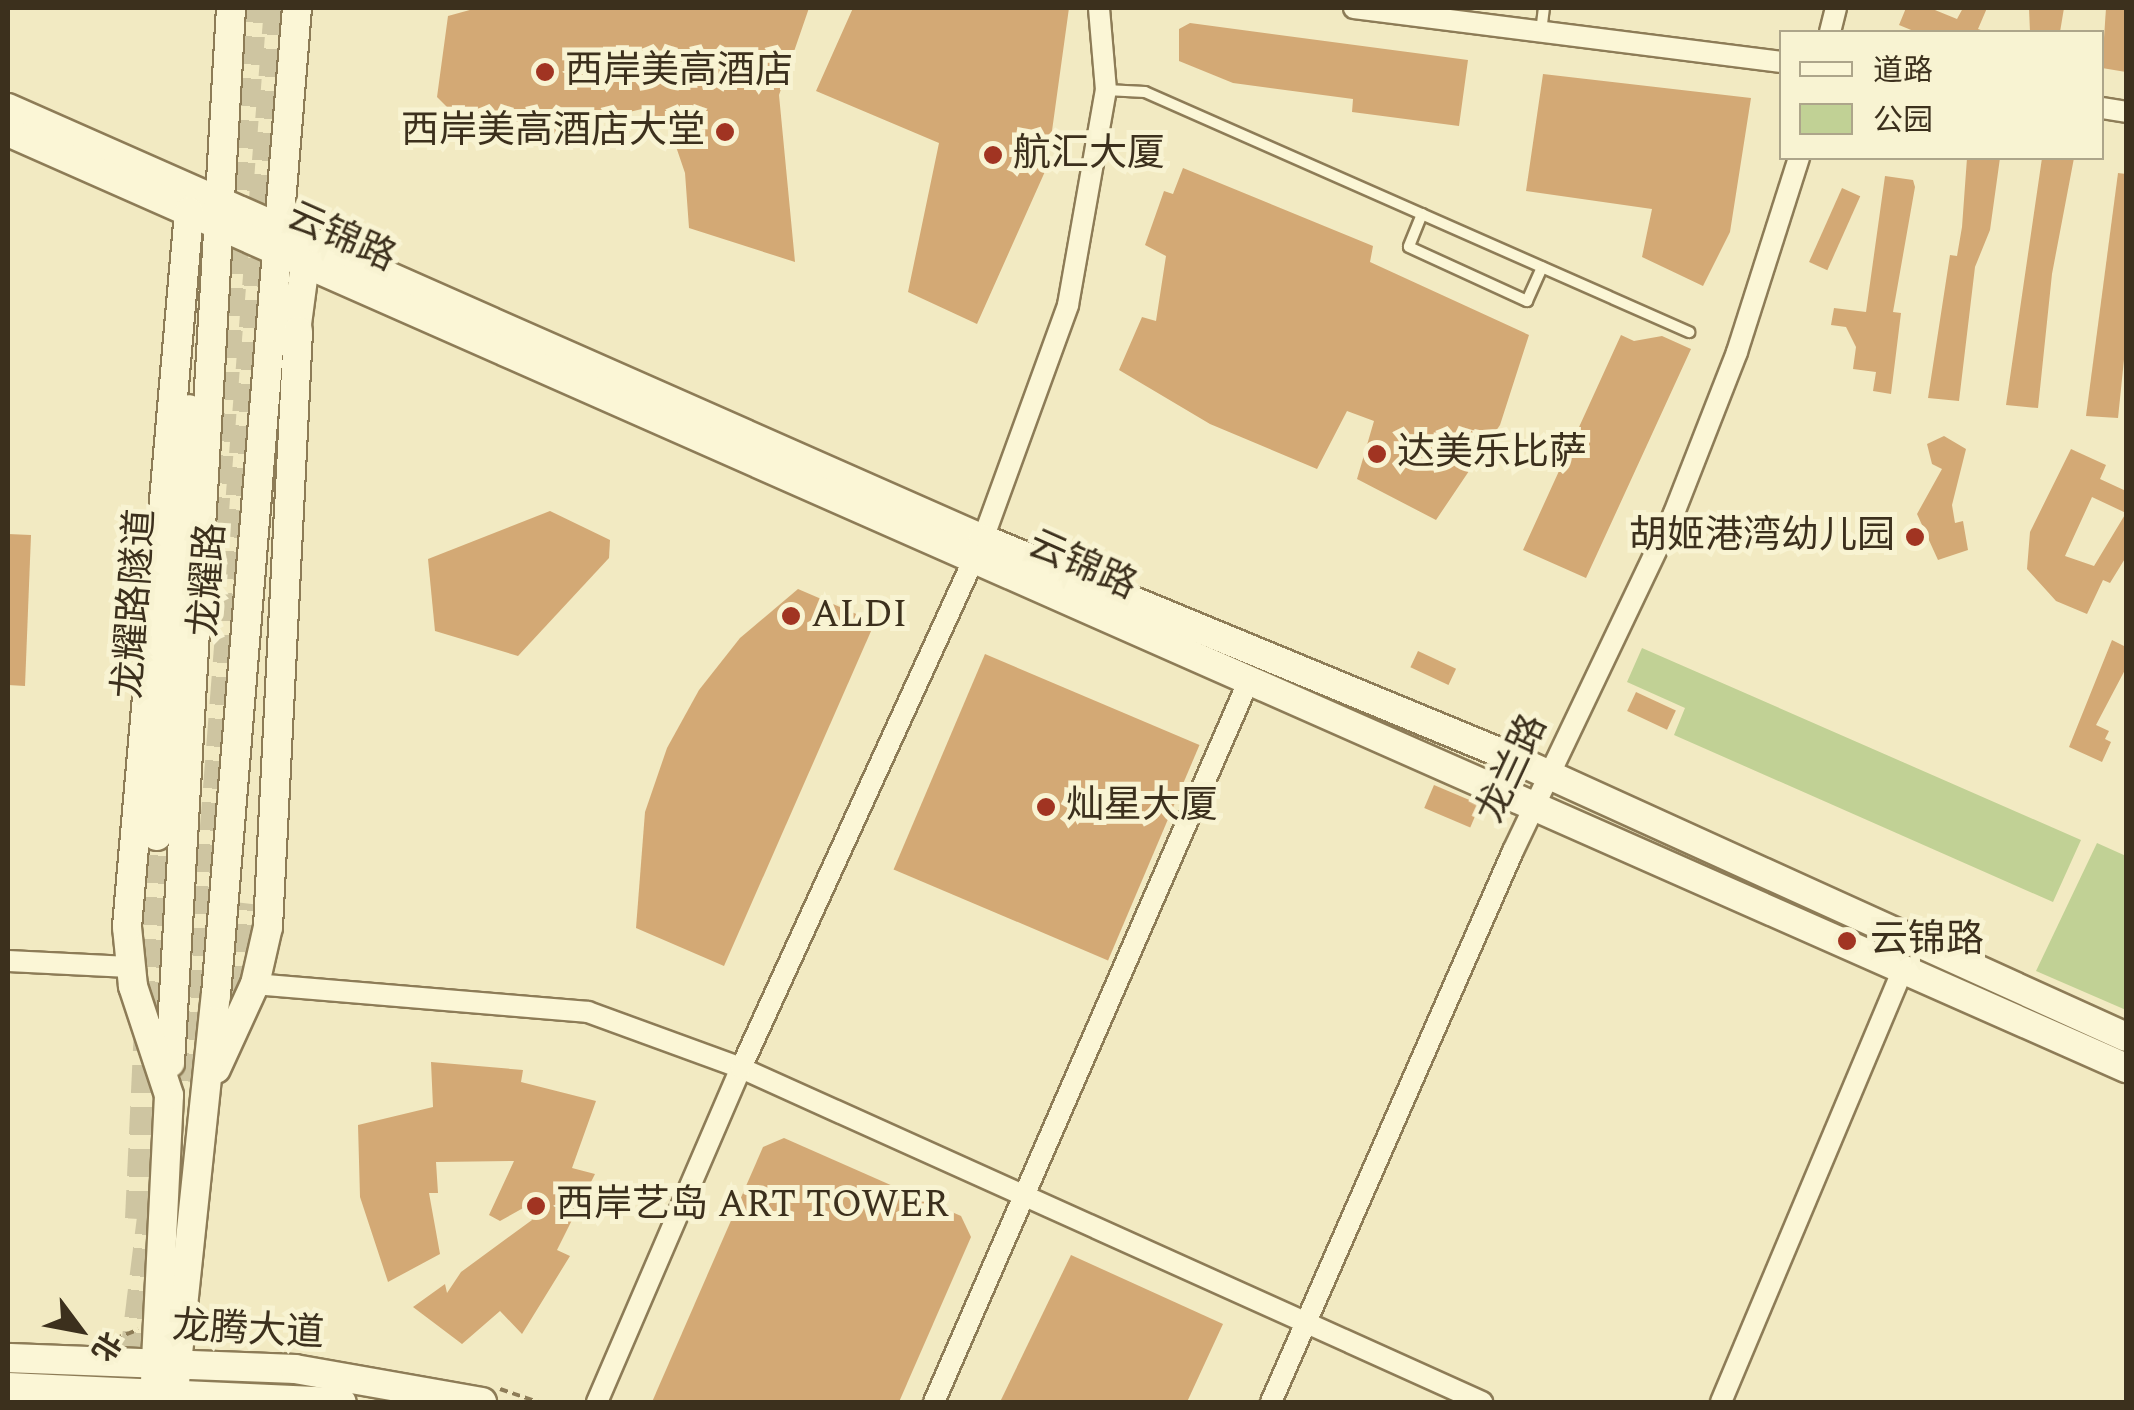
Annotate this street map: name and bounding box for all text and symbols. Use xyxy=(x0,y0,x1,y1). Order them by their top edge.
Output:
legend xyxy=(1779,30,2104,160)
text: 道路 xyxy=(1873,48,1933,94)
place label: 西岸美高酒店 xyxy=(565,49,793,95)
marker: 西岸美高酒店 xyxy=(534,61,556,83)
text: 公园 xyxy=(1873,98,1933,144)
place label: 西岸美高酒店大堂 xyxy=(401,109,705,155)
marker: 西岸美高酒店大堂 xyxy=(714,121,736,143)
place label: 航汇大厦 xyxy=(1013,132,1165,178)
marker: 航汇大厦 xyxy=(982,144,1004,166)
street label: 云锦路 xyxy=(280,194,402,282)
place label: 达美乐比萨 xyxy=(1397,431,1587,477)
marker: 达美乐比萨 xyxy=(1366,443,1388,465)
street label: 龙耀路隧道 xyxy=(107,508,165,700)
place label: 胡姬港湾幼儿园 xyxy=(1629,514,1895,560)
street label: 龙耀路 xyxy=(182,522,236,638)
street label: 云锦路 xyxy=(1021,522,1143,610)
marker: 胡姬港湾幼儿园 xyxy=(1904,526,1926,548)
place label: ALDI xyxy=(811,593,907,639)
marker: ALDI xyxy=(780,605,802,627)
street label: 龙兰路 xyxy=(1468,708,1558,830)
place label: 灿星大厦 xyxy=(1066,784,1218,830)
marker: 灿星大厦 xyxy=(1035,796,1057,818)
place label: 云锦路 xyxy=(1870,918,1984,964)
marker: 云锦路 xyxy=(1834,928,1860,954)
place label: 西岸艺岛 ART TOWER xyxy=(556,1183,949,1229)
marker: 西岸艺岛 ART TOWER xyxy=(525,1195,547,1217)
north arrow xyxy=(30,1280,130,1380)
street label: 龙腾大道 xyxy=(171,1304,325,1358)
text: 北 xyxy=(80,1323,132,1369)

